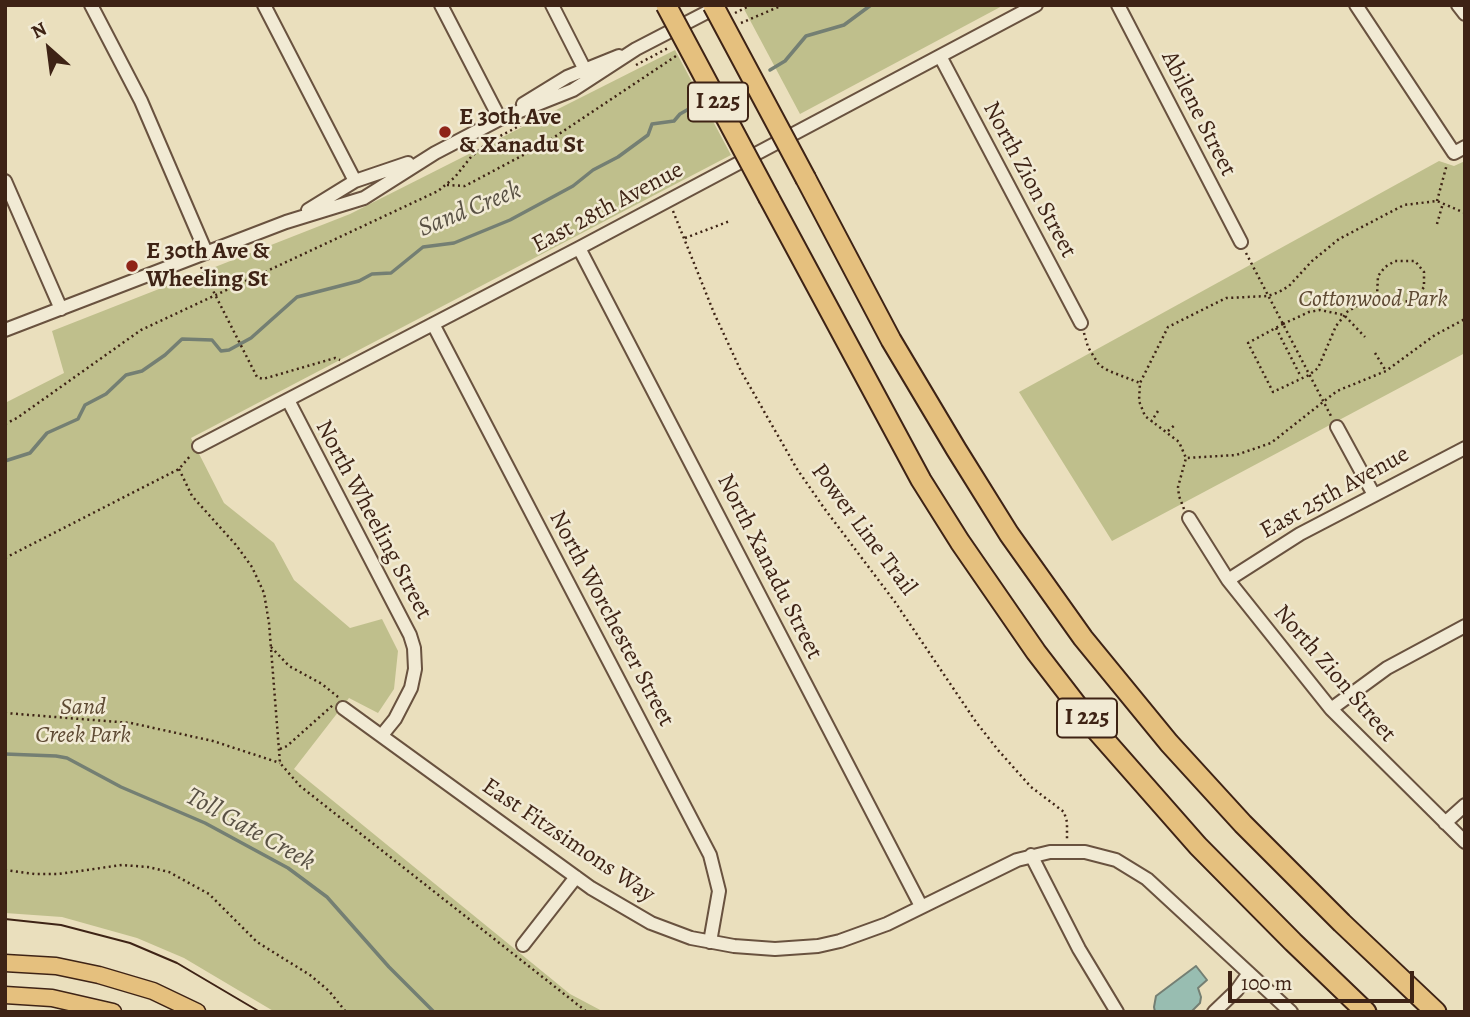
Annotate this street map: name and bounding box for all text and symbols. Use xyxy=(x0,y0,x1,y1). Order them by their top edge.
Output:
north arrow xyxy=(14,14,84,84)
text: N xyxy=(27,16,51,45)
street label: Abilene Street xyxy=(1154,47,1242,181)
road number: I 225 xyxy=(688,82,748,122)
street label: North Zion Street xyxy=(976,97,1082,263)
place label: E 30th Ave & Xanadu St xyxy=(459,104,584,160)
marker: E 30th Ave & Xanadu St xyxy=(437,124,453,140)
street label: East 28th Avenue xyxy=(527,156,689,260)
water label: Sand Creek xyxy=(414,175,526,245)
place label: E 30th Ave & Wheeling St xyxy=(146,238,270,294)
marker: E 30th Ave & Wheeling St xyxy=(124,258,140,274)
park label: Cottonwood Park xyxy=(1298,286,1448,314)
street label: North Wheeling Street xyxy=(308,415,438,625)
street label: East 25th Avenue xyxy=(1255,440,1415,546)
street label: Power Line Trail xyxy=(804,458,922,602)
street label: North Xanadu Street xyxy=(710,470,828,664)
street label: North Worchester Street xyxy=(542,506,680,732)
street label: North Zion Street xyxy=(1266,599,1402,749)
park label: Sand Creek Park xyxy=(35,694,131,750)
road number: I 225 xyxy=(1057,698,1117,738)
street label: East Fitzsimons Way xyxy=(476,772,660,910)
water label: Toll Gate Creek xyxy=(180,782,320,878)
scale bar xyxy=(1232,958,1418,1002)
text: 100 m xyxy=(1241,969,1292,997)

